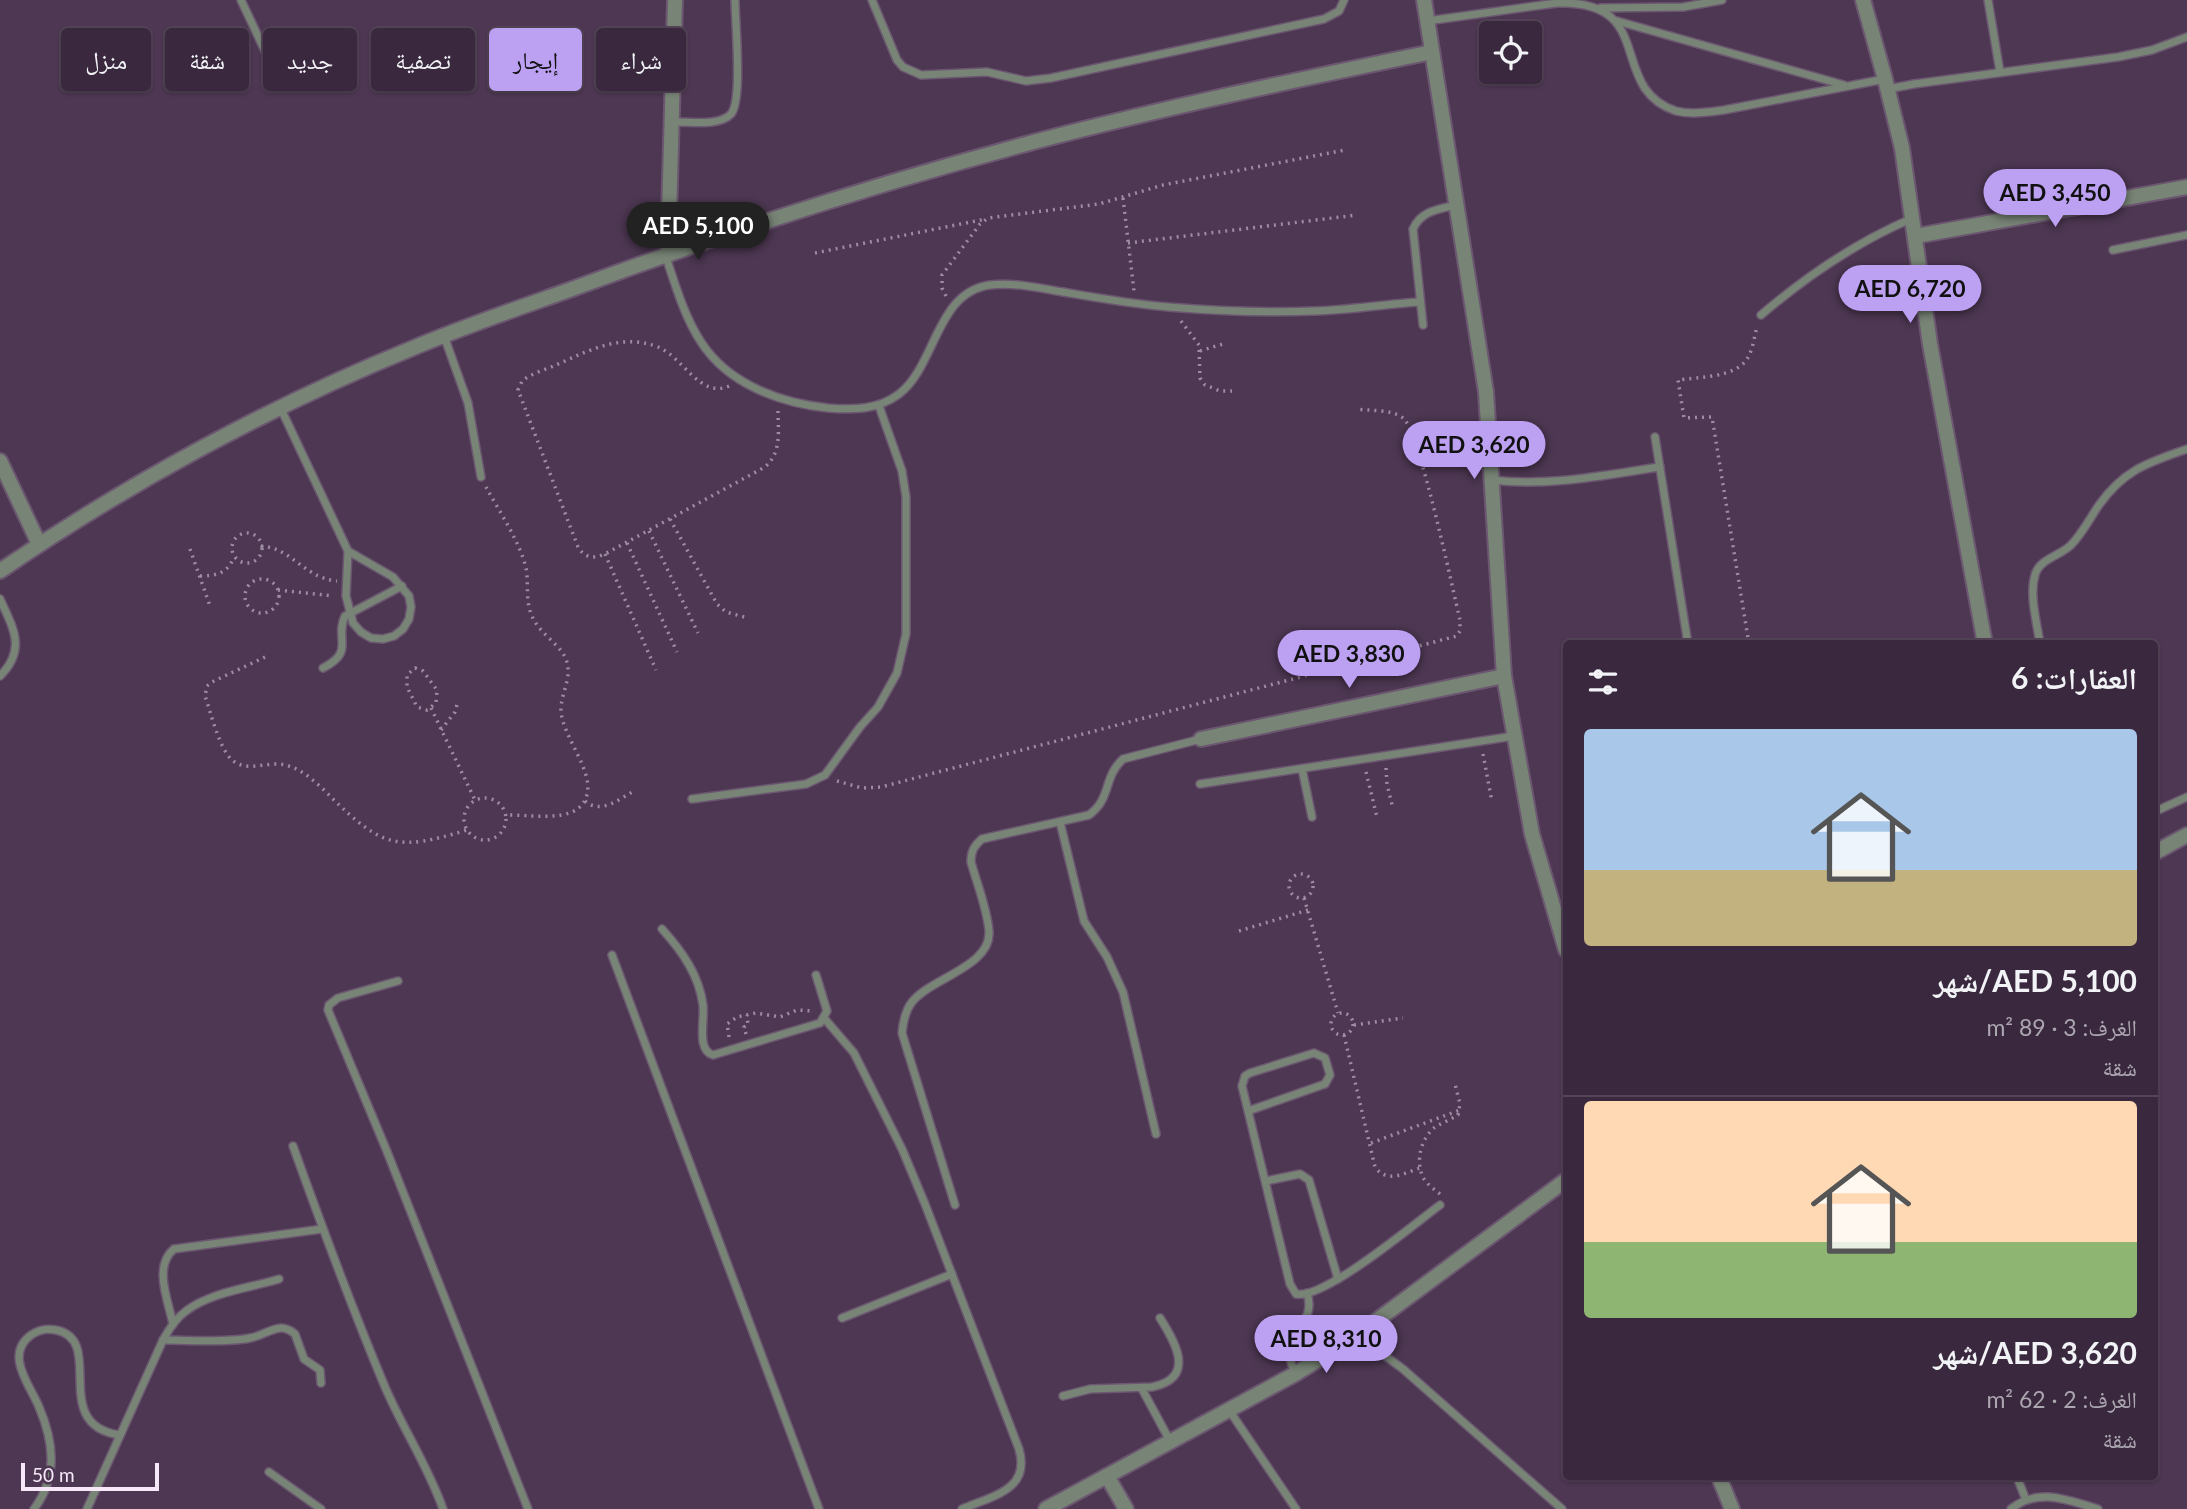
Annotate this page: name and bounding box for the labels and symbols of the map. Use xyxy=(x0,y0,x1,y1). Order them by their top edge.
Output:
pin: AED 3,450 xyxy=(1975,170,2135,229)
pin: AED 5,100 xyxy=(618,202,778,262)
pin: AED 6,720 xyxy=(1830,266,1990,325)
pin: AED 3,620 xyxy=(1394,421,1554,481)
pin: AED 3,830 xyxy=(1269,630,1429,690)
pin: AED 8,310 xyxy=(1246,1316,1406,1375)
scale bar xyxy=(21,1460,159,1492)

